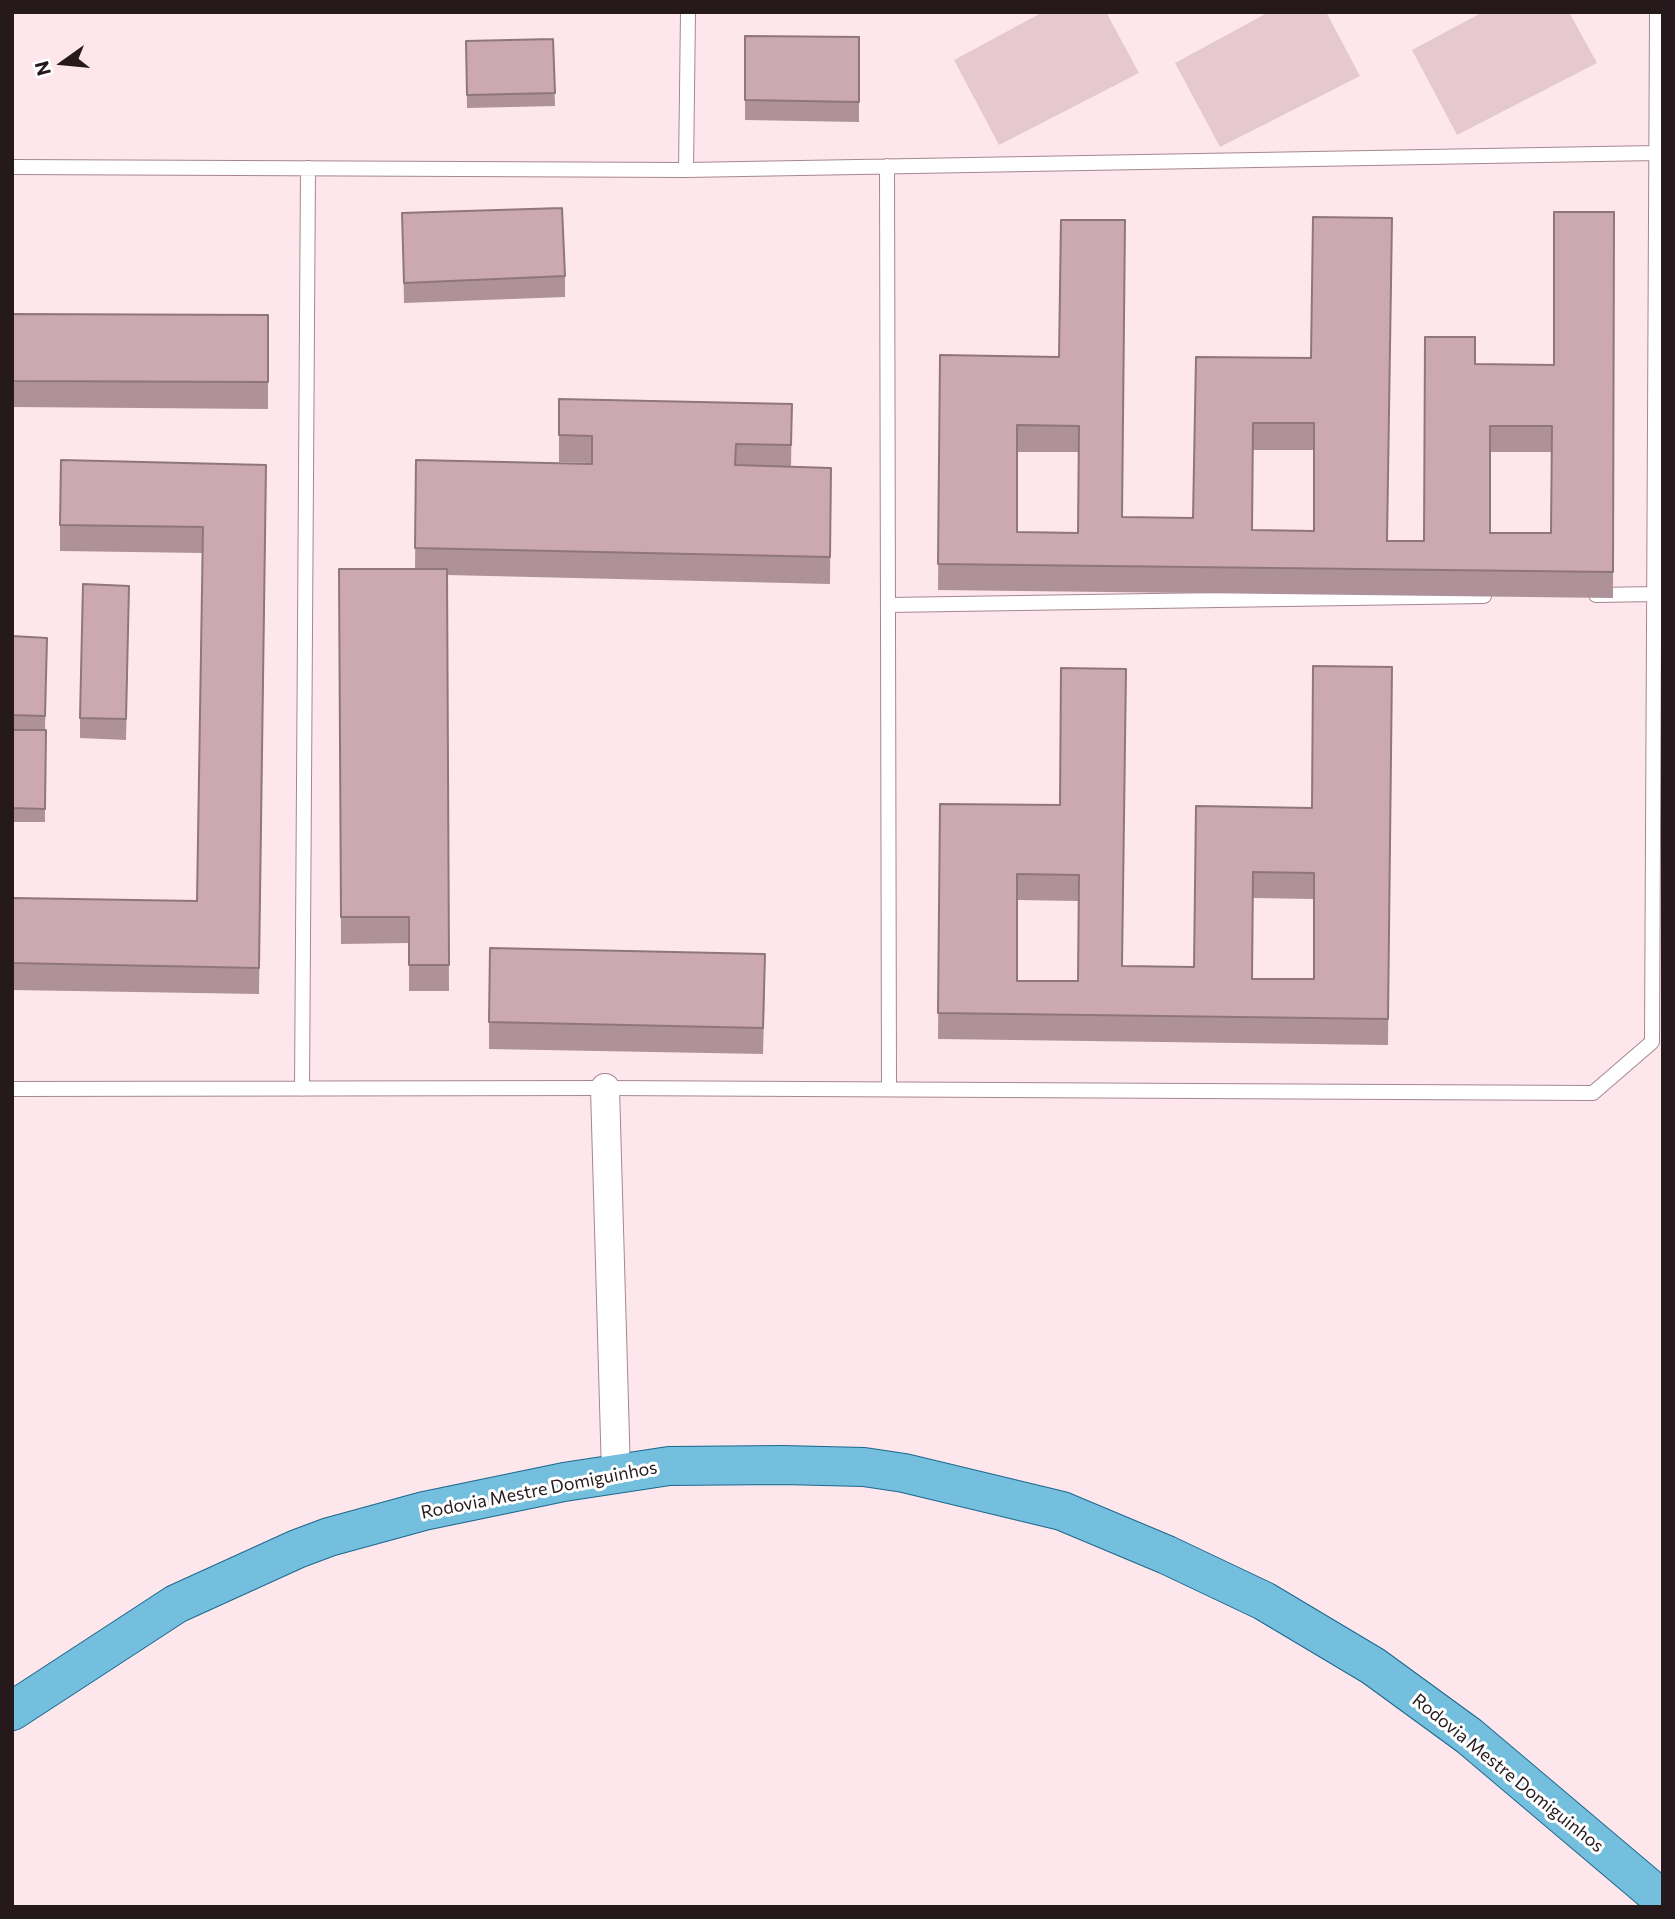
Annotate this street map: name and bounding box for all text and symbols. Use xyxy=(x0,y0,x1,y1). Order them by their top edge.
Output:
north arrow xyxy=(28,28,98,98)
text: N xyxy=(29,59,55,78)
street label: Rodovia Mestre Domiguinhos xyxy=(419,1457,659,1523)
street label: Rodovia Mestre Domiguinhos xyxy=(1408,1689,1608,1857)

